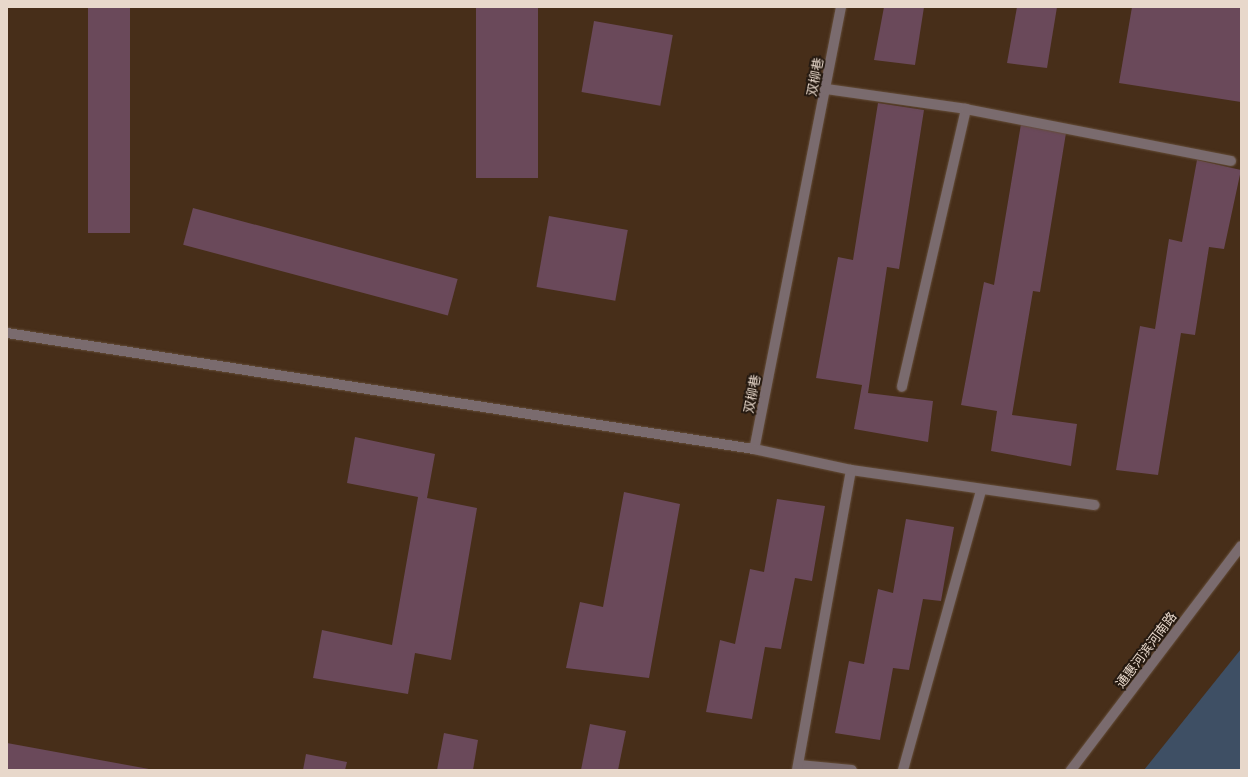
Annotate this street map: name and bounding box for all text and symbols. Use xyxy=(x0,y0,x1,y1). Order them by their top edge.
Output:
street label: 双柳巷 xyxy=(804,56,826,98)
street label: 双柳巷 xyxy=(741,373,763,415)
street label: 通惠河滨河南路 xyxy=(1112,609,1180,691)

